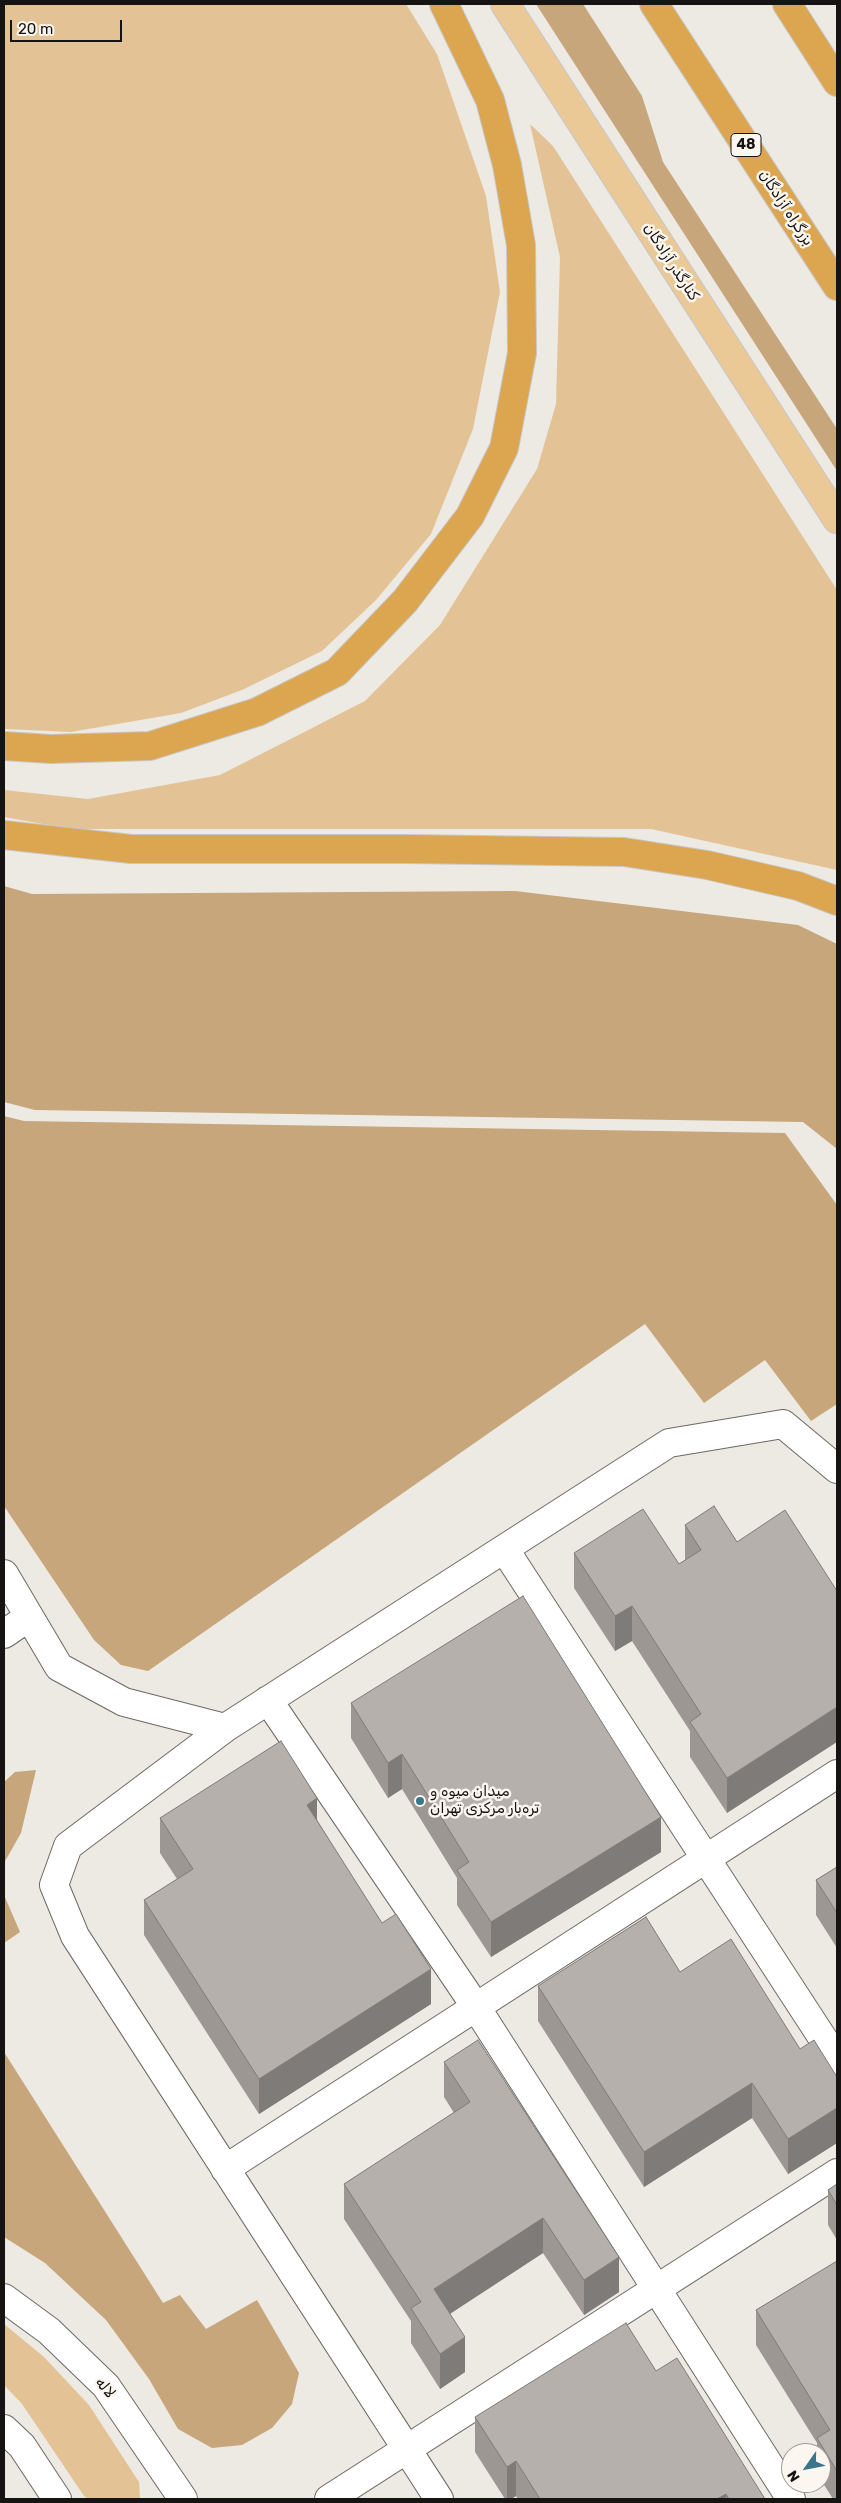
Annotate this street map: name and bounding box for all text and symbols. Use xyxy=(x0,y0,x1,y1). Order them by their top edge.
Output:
scale bar xyxy=(12,10,125,42)
text: 20 m xyxy=(18,20,53,38)
road number: 48 xyxy=(731,134,761,156)
street label: بزرگراه آزادگان xyxy=(755,167,817,249)
street label: کنارگذر آزادگان xyxy=(639,220,703,304)
place label: میدان میوه و تره‌بار مرکزی تهران xyxy=(430,1783,539,1818)
marker: میدان میوه و تره‌بار مرکزی تهران xyxy=(414,1795,426,1807)
street label: لاله xyxy=(91,2374,119,2402)
north arrow xyxy=(781,2443,831,2493)
text: N xyxy=(784,2467,804,2485)

